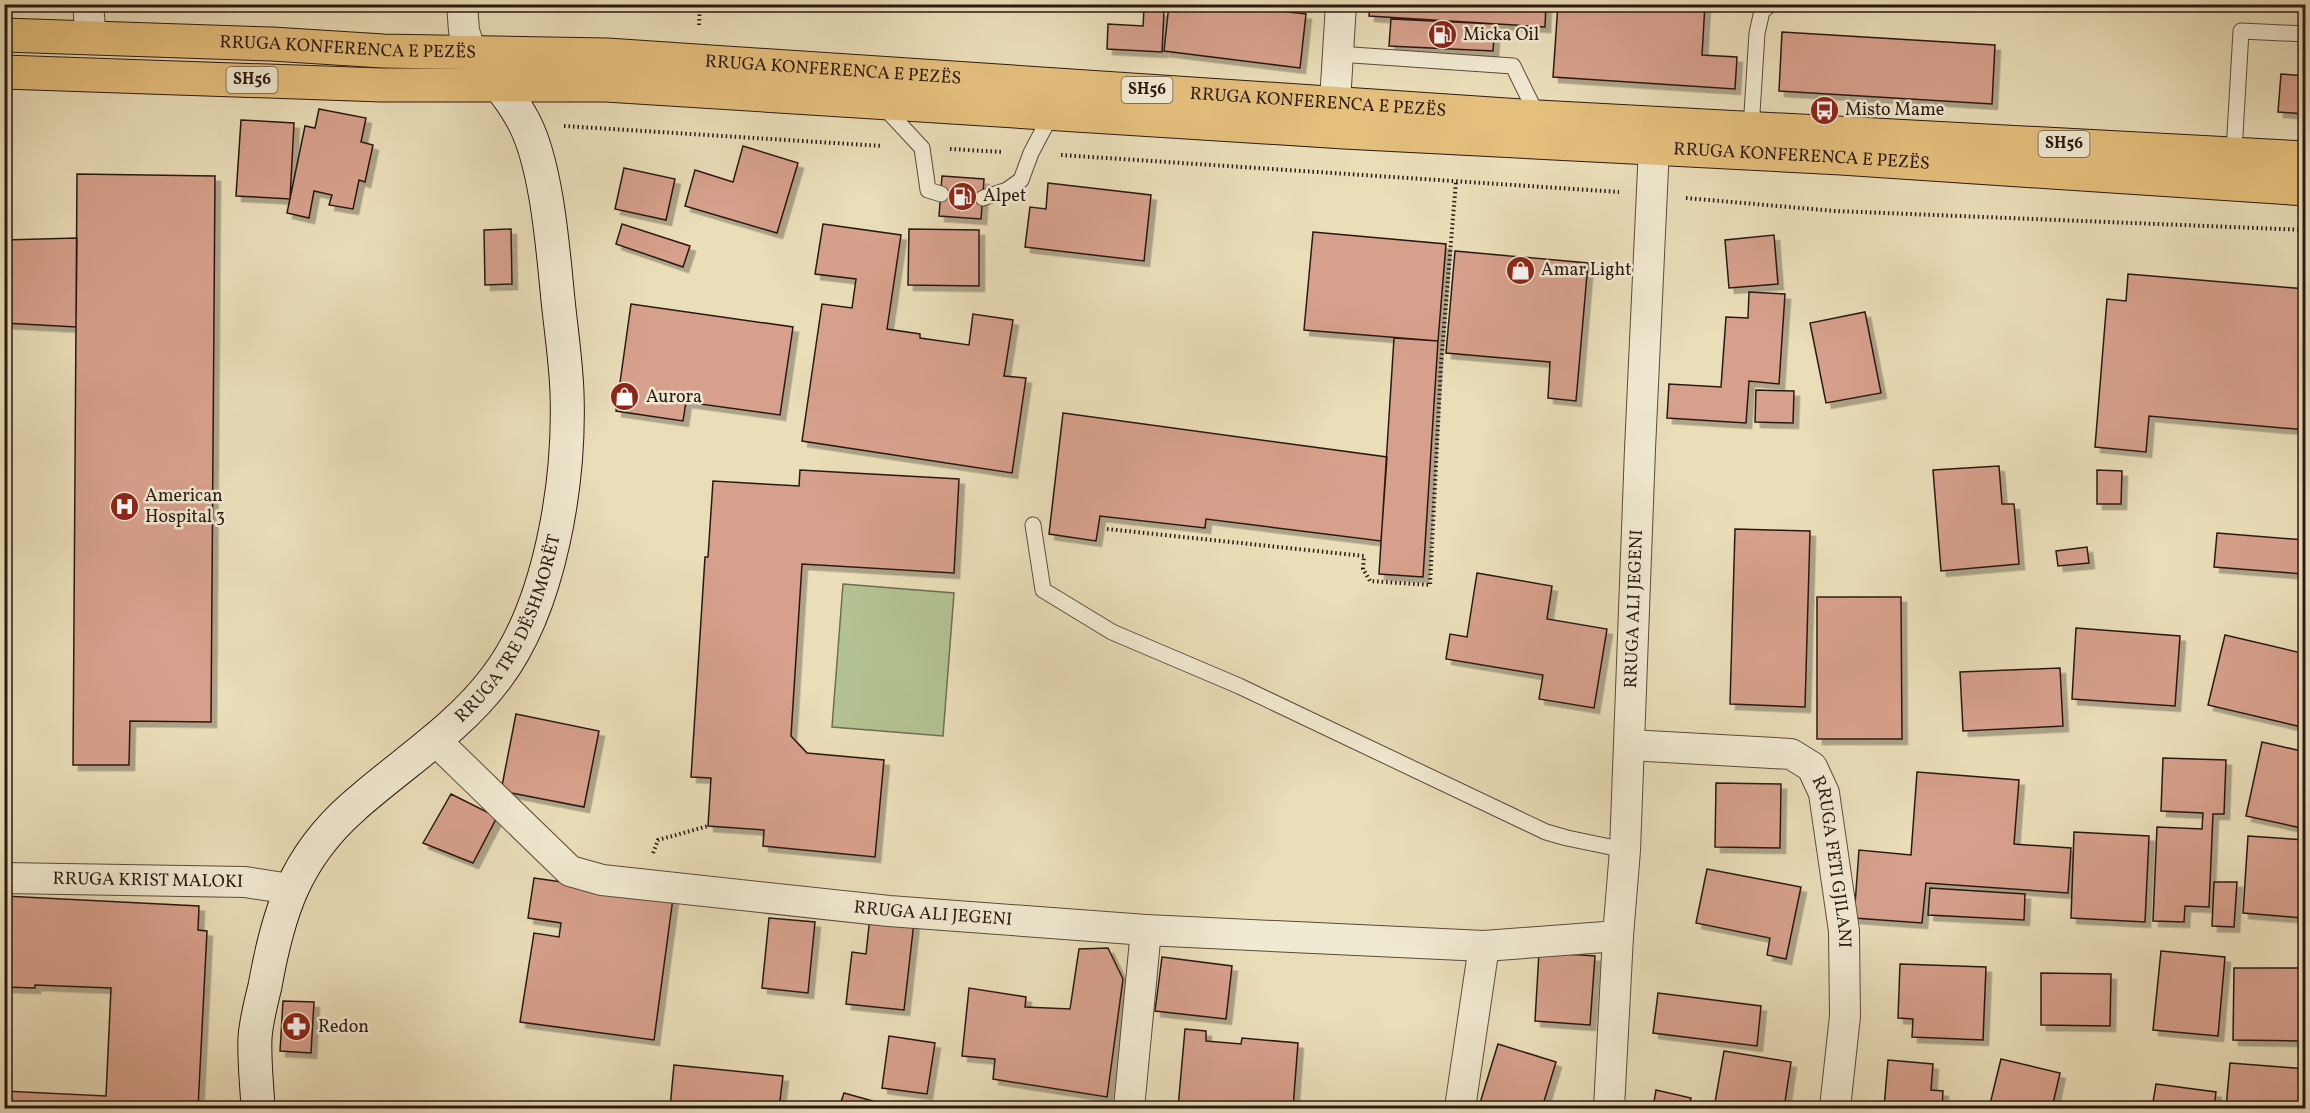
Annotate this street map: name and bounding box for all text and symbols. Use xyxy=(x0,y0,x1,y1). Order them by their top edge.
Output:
fuel station icon: Micka Oil xyxy=(1426,19,1458,51)
place label: Micka Oil xyxy=(1463,23,1539,48)
street label: RRUGA KONFERENCA E PEZËS xyxy=(219,30,476,65)
street label: RRUGA KONFERENCA E PEZËS xyxy=(704,49,962,91)
road number: SH56 xyxy=(226,67,278,93)
road number: SH56 xyxy=(1122,77,1172,103)
street label: RRUGA KONFERENCA E PEZËS xyxy=(1189,81,1447,123)
bus stop icon: Misto Mame xyxy=(1808,94,1840,126)
place label: Misto Mame xyxy=(1845,98,1944,123)
road number: SH56 xyxy=(2038,131,2090,157)
street label: RRUGA KONFERENCA E PEZËS xyxy=(1673,137,1931,176)
fuel station icon: Alpet xyxy=(946,180,978,212)
place label: Alpet xyxy=(983,184,1026,209)
shop icon: Amar Light xyxy=(1504,254,1536,286)
place label: Amar Light xyxy=(1541,258,1631,283)
shop icon: Aurora xyxy=(609,381,641,413)
place label: Aurora xyxy=(646,385,702,410)
place label: American Hospital 3 xyxy=(145,484,225,530)
hospital icon: American Hospital 3 xyxy=(108,490,140,522)
street label: RRUGA ALI JEGENI xyxy=(1619,529,1649,689)
street label: RRUGA TRE DËSHMORËT xyxy=(449,531,567,729)
street label: RRUGA FETI GJILANI xyxy=(1805,772,1857,948)
street label: RRUGA KRIST MALOKI xyxy=(52,866,244,894)
street label: RRUGA ALI JEGENI xyxy=(852,895,1013,933)
pharmacy icon: Redon xyxy=(281,1011,313,1043)
place label: Redon xyxy=(318,1015,369,1040)

